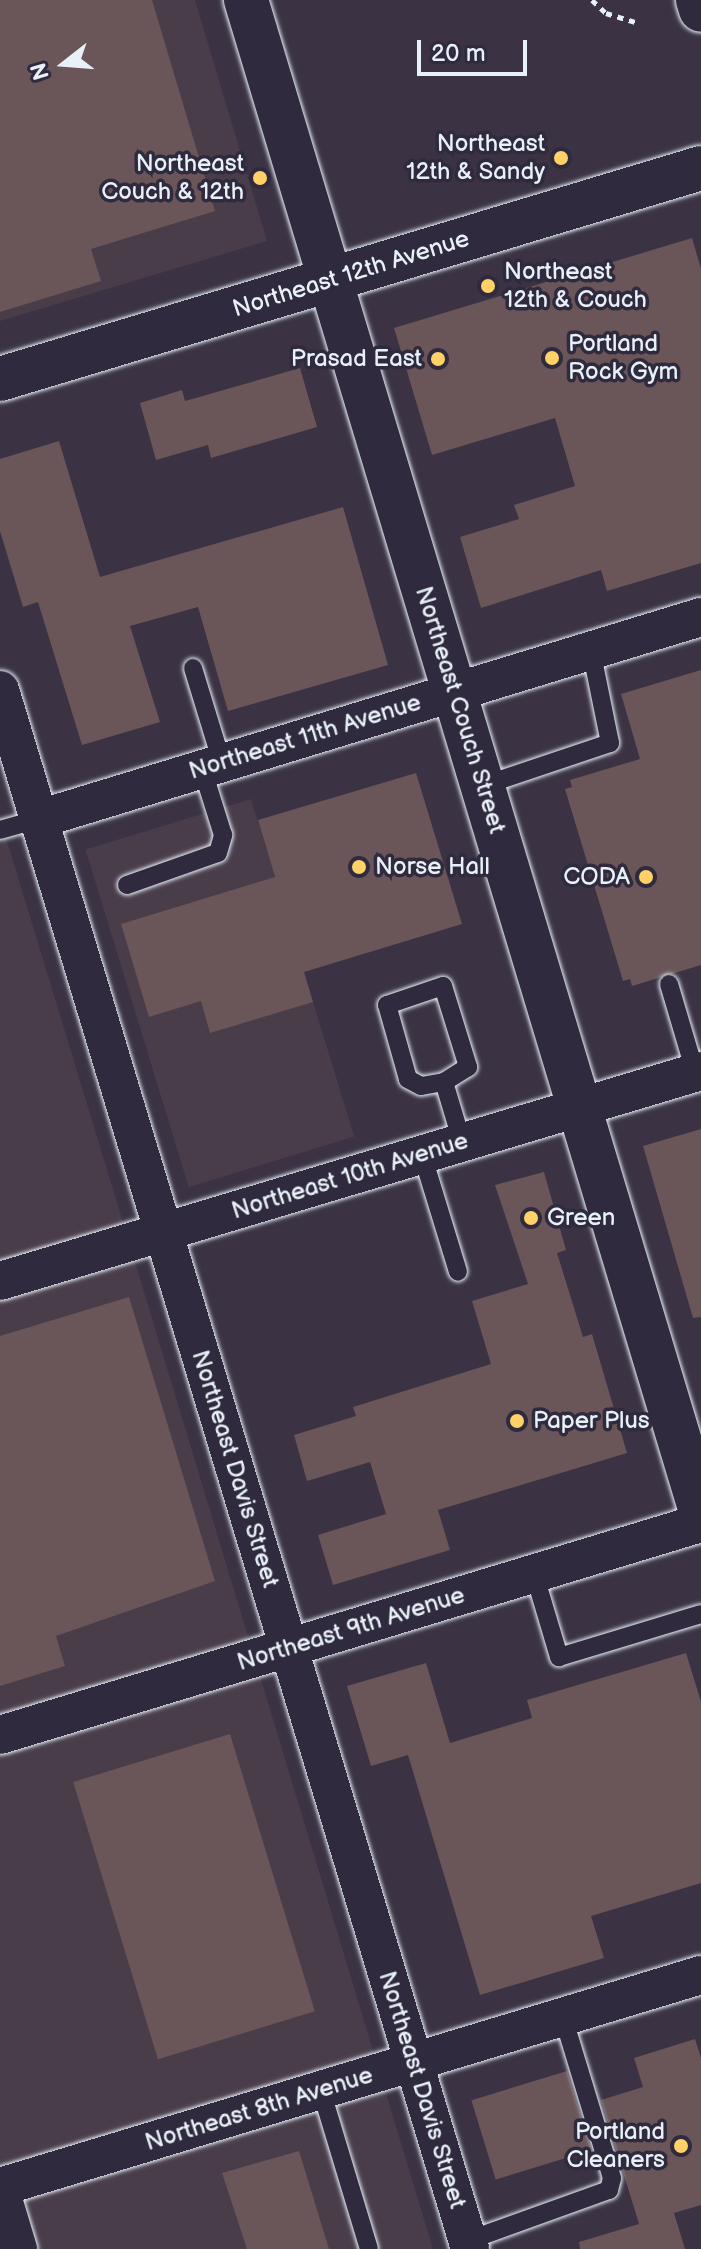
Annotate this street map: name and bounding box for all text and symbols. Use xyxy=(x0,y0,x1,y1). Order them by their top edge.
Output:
north arrow xyxy=(24,24,104,104)
scale bar xyxy=(421,24,531,74)
text: 20 m xyxy=(431,39,486,68)
text: N xyxy=(25,59,56,83)
place label: Northeast 12th & Sandy xyxy=(406,130,545,186)
marker: Northeast 12th & Sandy xyxy=(552,149,570,167)
place label: Northeast Couch & 12th xyxy=(101,150,244,206)
marker: Northeast Couch & 12th xyxy=(251,169,269,187)
street label: Northeast 12th Avenue xyxy=(229,224,473,324)
place label: Northeast 12th & Couch xyxy=(504,258,647,314)
marker: Northeast 12th & Couch xyxy=(479,277,497,295)
place label: Portland Rock Gym xyxy=(568,330,678,386)
place label: Prasad East xyxy=(291,345,422,373)
marker: Portland Rock Gym xyxy=(543,349,561,367)
marker: Prasad East xyxy=(429,350,447,368)
street label: Northeast Couch Street xyxy=(409,583,511,837)
street label: Northeast 11th Avenue xyxy=(186,688,424,786)
place label: Norse Hall xyxy=(375,853,490,881)
marker: Norse Hall xyxy=(350,858,368,876)
place label: CODA xyxy=(563,863,630,891)
marker: CODA xyxy=(637,868,655,886)
street label: Northeast 10th Avenue xyxy=(228,1126,472,1226)
place label: Green xyxy=(547,1204,615,1232)
marker: Green xyxy=(522,1209,540,1227)
street label: Northeast Davis Street xyxy=(185,1347,285,1591)
place label: Paper Plus xyxy=(533,1407,650,1435)
marker: Paper Plus xyxy=(508,1412,526,1430)
street label: Northeast 9th Avenue xyxy=(234,1581,468,1677)
street label: Northeast Davis Street xyxy=(372,1968,472,2212)
street label: Northeast 8th Avenue xyxy=(142,2061,376,2157)
place label: Portland Cleaners xyxy=(567,2118,665,2174)
marker: Portland Cleaners xyxy=(672,2137,690,2155)

